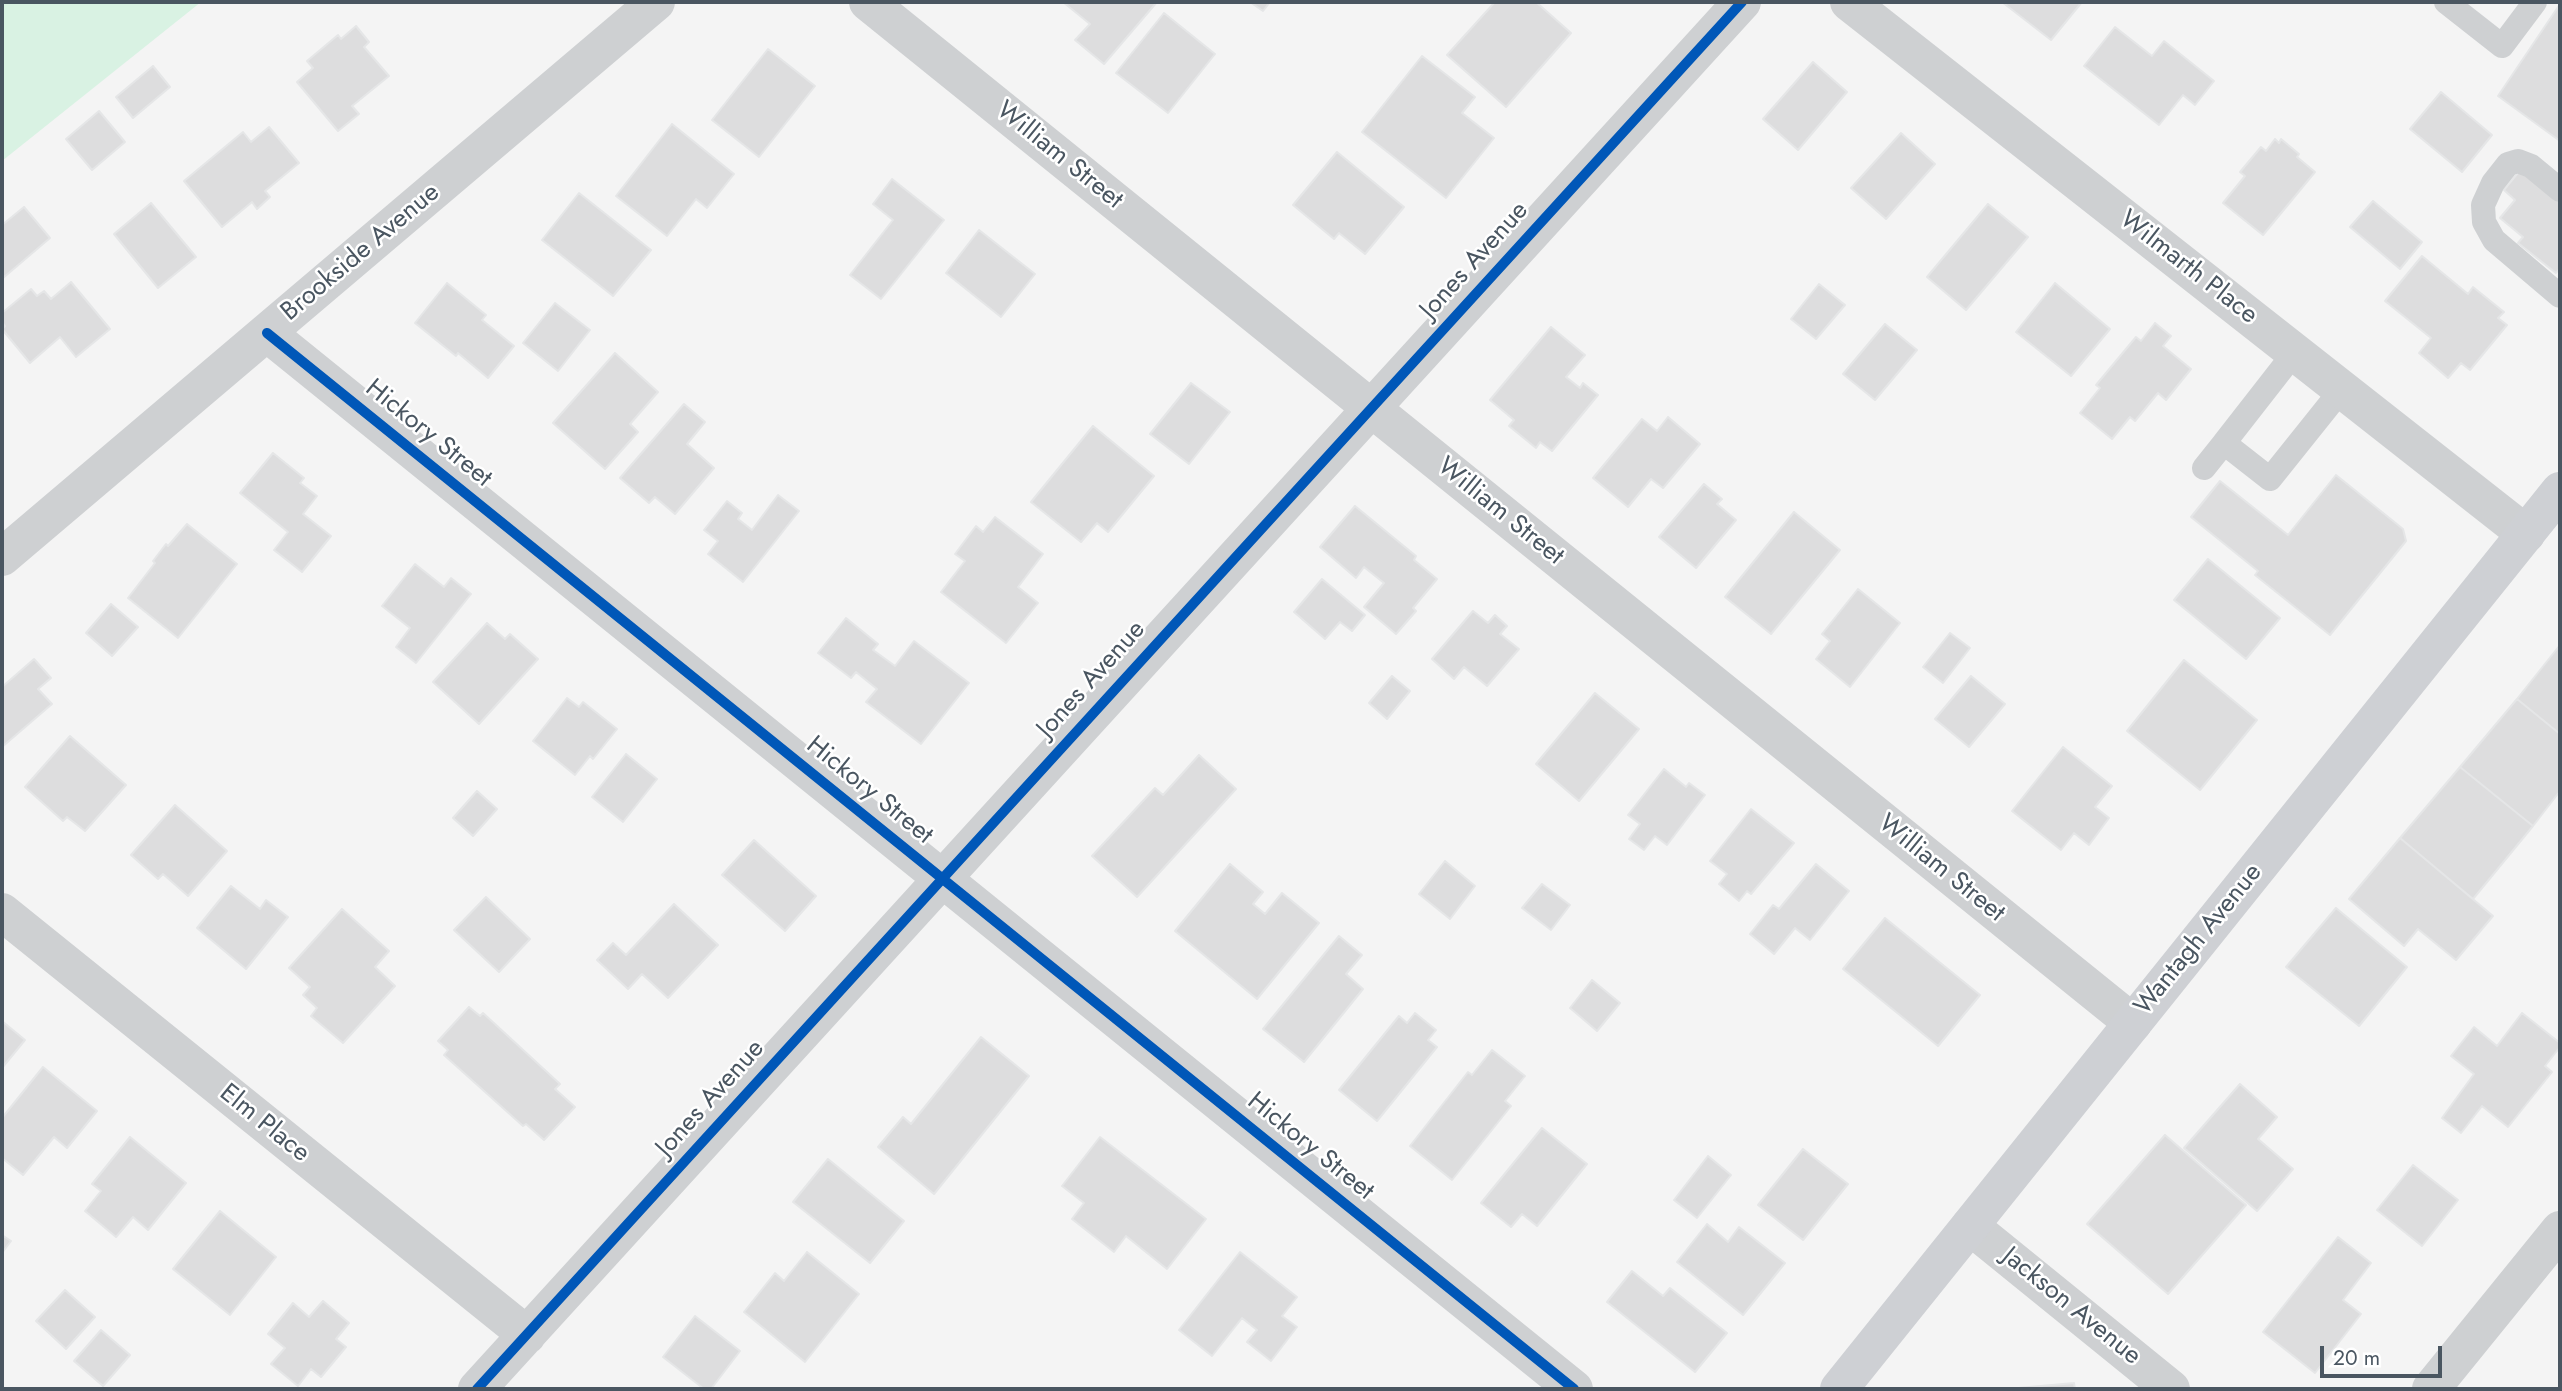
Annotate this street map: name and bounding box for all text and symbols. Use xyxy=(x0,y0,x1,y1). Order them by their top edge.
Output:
street label: William Street xyxy=(989,95,1129,217)
street label: Brookside Avenue xyxy=(275,178,447,328)
street label: Jones Avenue xyxy=(1414,196,1536,326)
street label: Wilmarth Place xyxy=(2113,204,2263,332)
street label: Hickory Street xyxy=(358,373,498,495)
street label: William Street xyxy=(1430,451,1570,573)
street label: Jones Avenue xyxy=(1031,615,1153,745)
street label: Hickory Street xyxy=(799,730,939,852)
street label: William Street xyxy=(1871,808,2011,930)
street label: Wantagh Avenue xyxy=(2129,858,2269,1022)
street label: Jones Avenue xyxy=(650,1034,772,1164)
street label: Elm Place xyxy=(213,1078,315,1170)
street label: Hickory Street xyxy=(1240,1086,1380,1208)
street label: Jackson Avenue xyxy=(1995,1241,2147,1373)
scale bar xyxy=(2324,1332,2446,1376)
text: 20 m xyxy=(2333,1343,2380,1373)

